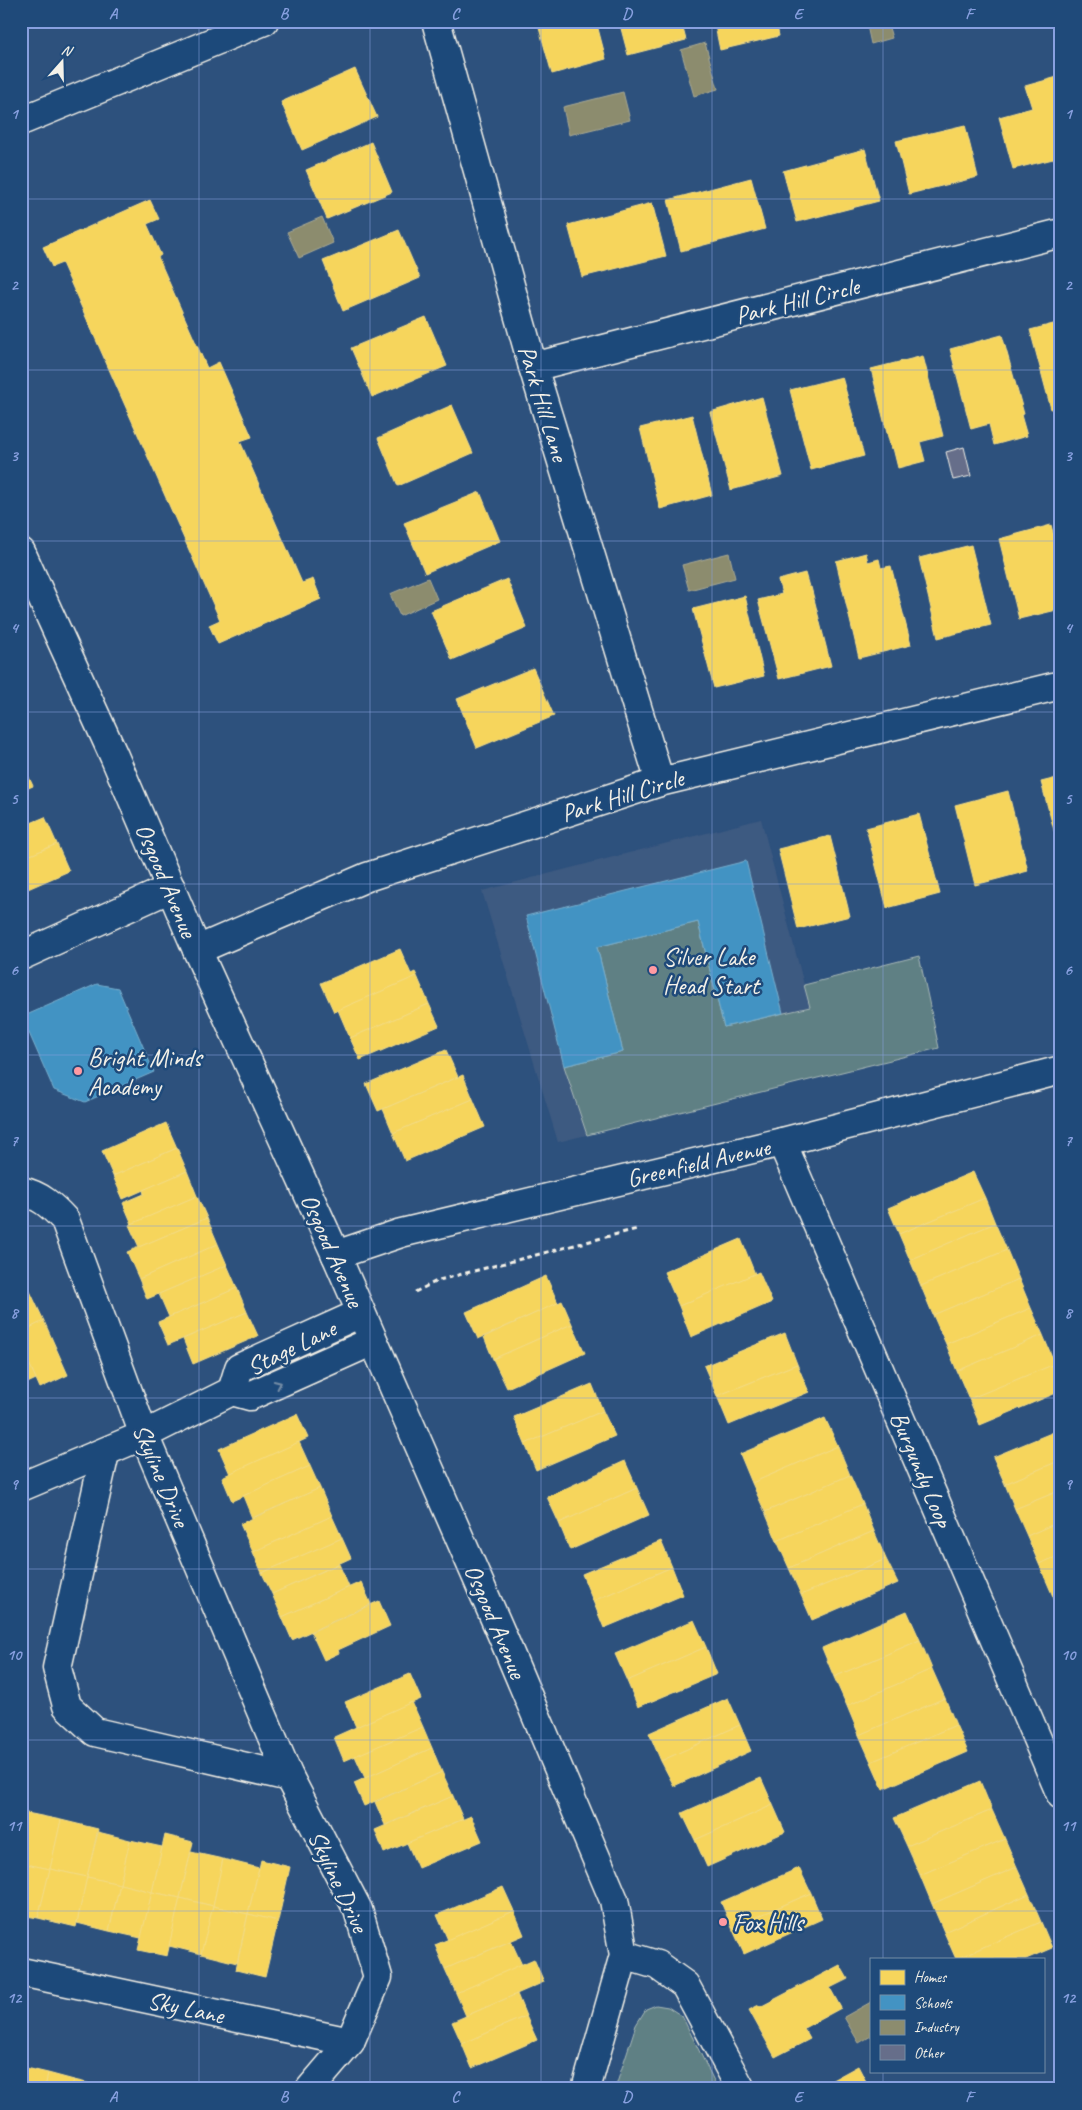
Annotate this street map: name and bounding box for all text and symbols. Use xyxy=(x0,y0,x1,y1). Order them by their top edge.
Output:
text: A xyxy=(109,4,119,24)
text: B xyxy=(280,4,290,24)
text: C xyxy=(451,4,461,24)
text: D xyxy=(622,4,633,24)
text: E xyxy=(794,4,805,24)
text: F xyxy=(965,4,976,24)
north arrow xyxy=(38,38,88,88)
text: N xyxy=(59,41,75,61)
text: 1 xyxy=(10,104,19,124)
text: 1 xyxy=(1064,104,1073,124)
street label: Park Hill Circle xyxy=(732,270,864,332)
text: 2 xyxy=(10,275,19,295)
text: 2 xyxy=(1064,275,1073,295)
street label: Park Hill Lane xyxy=(510,342,576,467)
text: 3 xyxy=(10,446,19,466)
text: 3 xyxy=(1064,446,1073,466)
text: 4 xyxy=(10,618,19,638)
text: 4 xyxy=(1064,618,1073,638)
street label: Park Hill Circle xyxy=(557,762,689,830)
text: 5 xyxy=(11,789,20,809)
text: 5 xyxy=(1065,789,1074,809)
street label: Osgood Avenue xyxy=(128,818,205,944)
place label: Silver Lake Head Start xyxy=(663,941,762,1002)
text: 6 xyxy=(10,960,19,980)
text: 6 xyxy=(1064,960,1073,980)
marker: Silver Lake Head Start xyxy=(647,964,659,976)
place label: Bright Minds Academy xyxy=(88,1042,204,1103)
marker: Bright Minds Academy xyxy=(72,1065,84,1077)
text: 7 xyxy=(10,1131,19,1151)
street label: Greenfield Avenue xyxy=(624,1131,775,1195)
text: 7 xyxy=(1064,1131,1073,1151)
street label: Osgood Avenue xyxy=(293,1189,372,1314)
text: 8 xyxy=(10,1303,19,1323)
text: 8 xyxy=(1064,1303,1073,1323)
street label: Stage Lane xyxy=(242,1312,343,1383)
one-way arrow xyxy=(272,1380,281,1390)
street label: Burgundy Loop xyxy=(882,1407,960,1534)
street label: Skyline Drive xyxy=(125,1419,198,1533)
text: 9 xyxy=(10,1474,19,1494)
text: 9 xyxy=(1064,1474,1073,1494)
street label: Osgood Avenue xyxy=(457,1559,534,1685)
text: 10 xyxy=(7,1645,23,1665)
text: 10 xyxy=(1061,1645,1077,1665)
text: 11 xyxy=(7,1816,23,1836)
text: 11 xyxy=(1061,1816,1077,1836)
street label: Skyline Drive xyxy=(301,1825,376,1939)
place label: Fox Hills xyxy=(733,1907,806,1939)
marker: Fox Hills xyxy=(717,1916,729,1928)
legend xyxy=(870,1958,1044,2072)
text: Homes xyxy=(914,1968,948,1987)
street label: Sky Lane xyxy=(145,1984,229,2032)
text: 12 xyxy=(7,1988,23,2008)
text: 12 xyxy=(1061,1988,1077,2008)
text: Schools xyxy=(914,1994,953,2013)
text: Industry xyxy=(914,2018,961,2037)
text: Other xyxy=(914,2044,945,2063)
text: A xyxy=(109,2087,119,2107)
text: B xyxy=(280,2087,290,2107)
text: C xyxy=(451,2087,461,2107)
text: D xyxy=(622,2087,633,2107)
text: E xyxy=(794,2087,805,2107)
text: F xyxy=(965,2087,976,2107)

